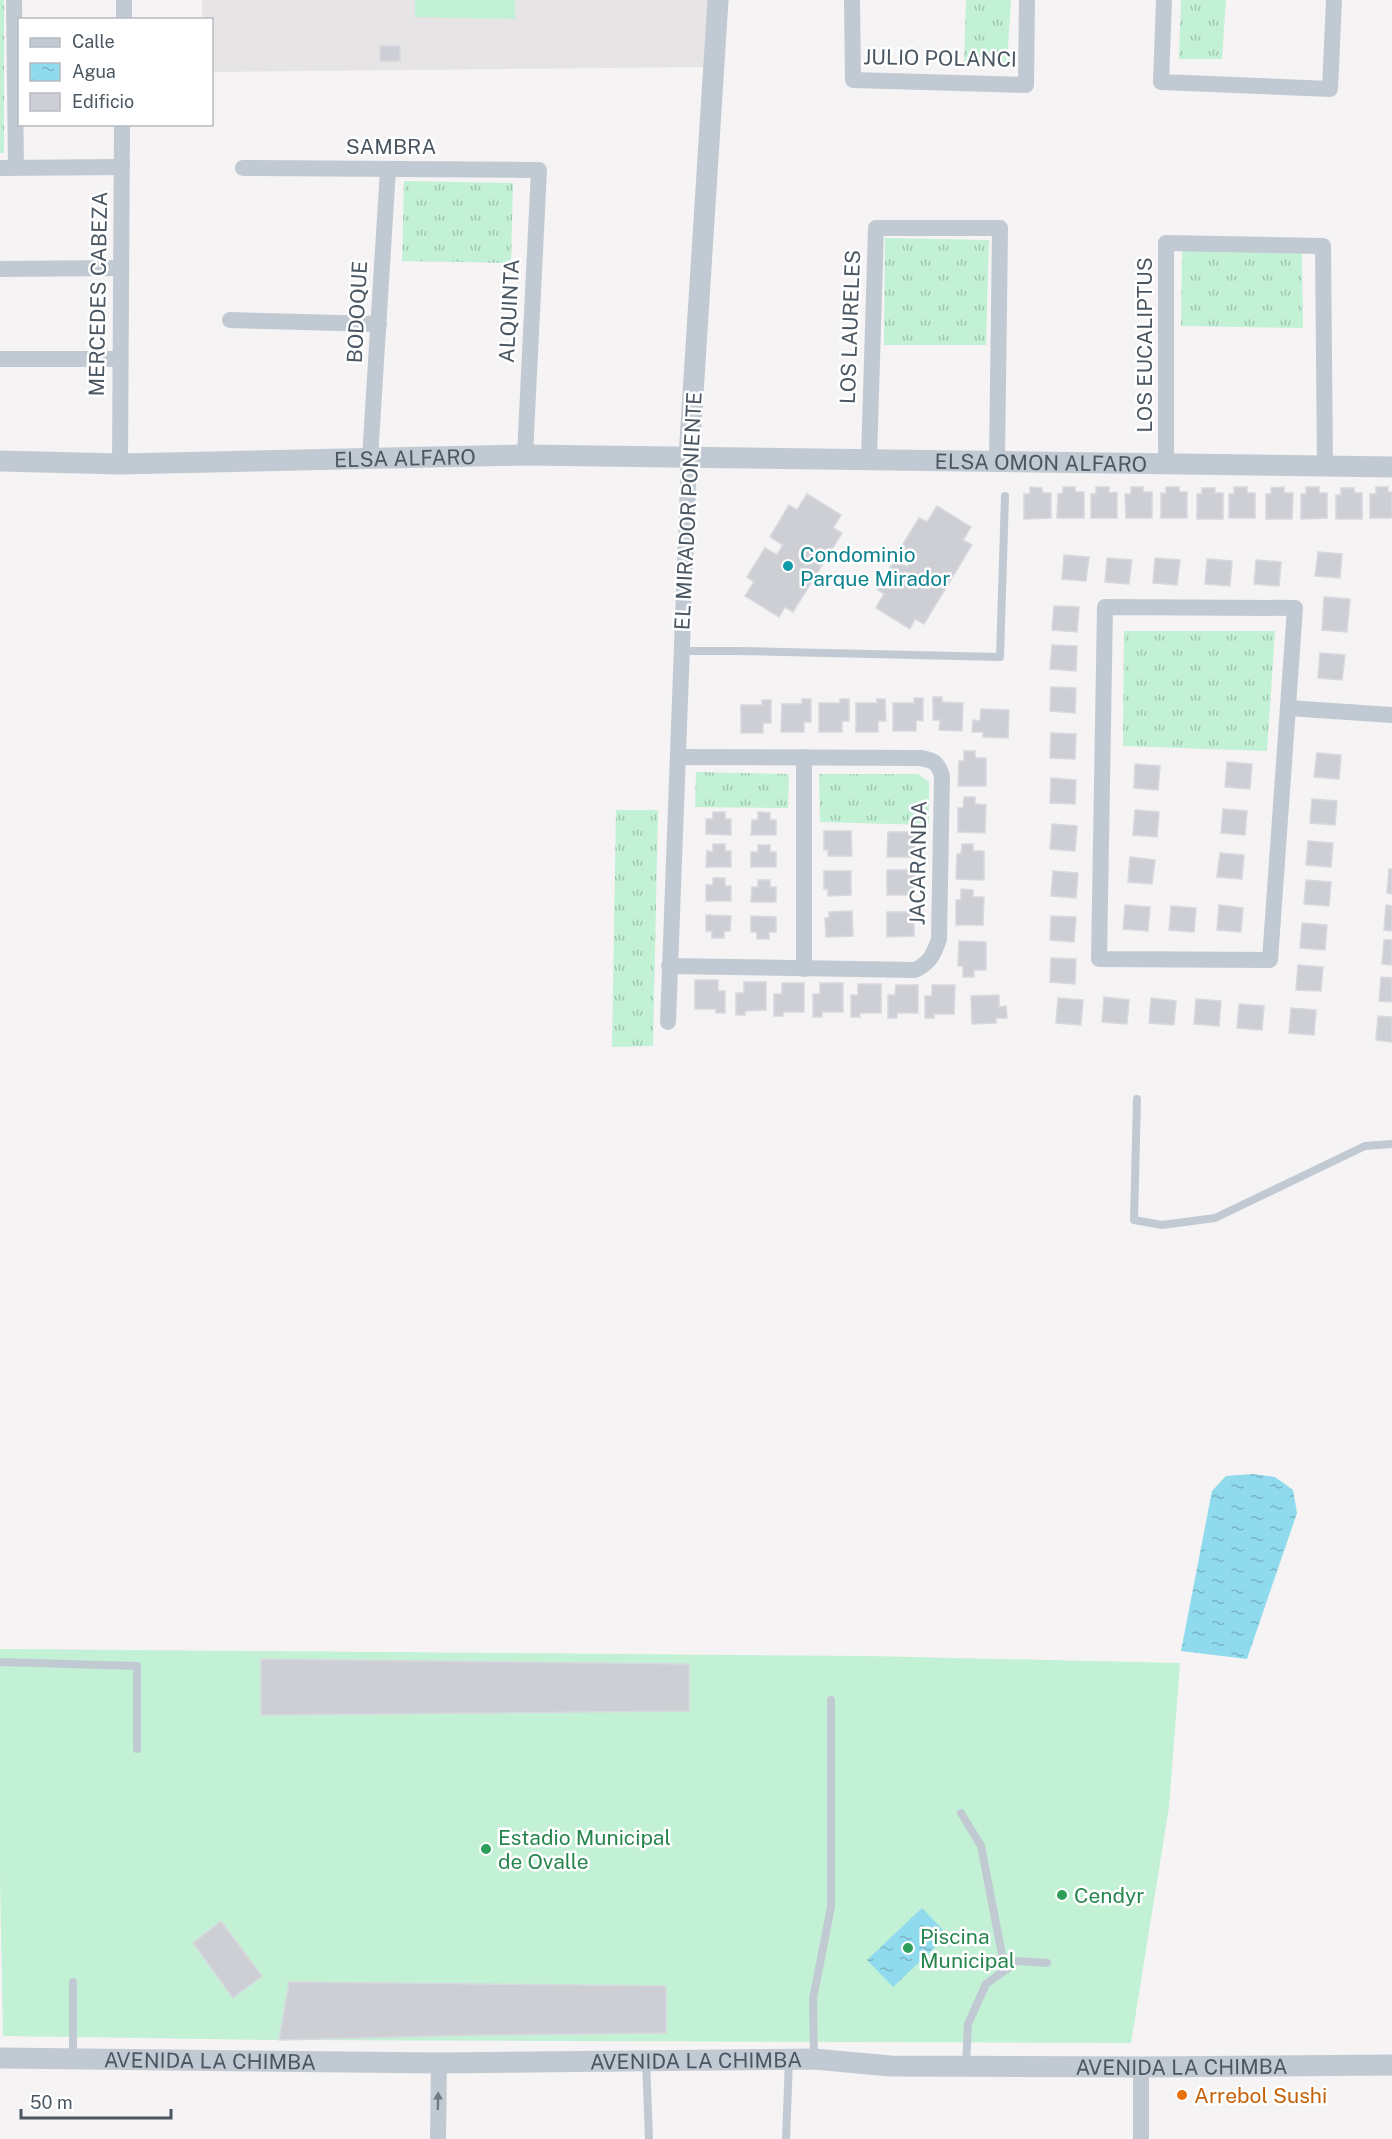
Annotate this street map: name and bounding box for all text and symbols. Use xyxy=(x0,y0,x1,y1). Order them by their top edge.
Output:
legend xyxy=(18,18,213,126)
text: Calle xyxy=(72,31,115,52)
street label: JULIO POLANCI xyxy=(863,44,1017,72)
text: Agua xyxy=(72,61,116,82)
text: Edificio xyxy=(72,91,134,112)
street label: SAMBRA xyxy=(346,134,436,159)
street label: MERCEDES CABEZA xyxy=(84,191,112,397)
street label: LOS LAURELES xyxy=(835,249,865,405)
street label: LOS EUCALIPTUS xyxy=(1132,257,1157,433)
street label: ALQUINTA xyxy=(494,258,524,364)
street label: BODOQUE xyxy=(342,260,372,364)
street label: EL MIRADOR PONIENTE xyxy=(669,391,707,631)
street label: ELSA ALFARO xyxy=(334,444,476,472)
street label: ELSA OMON ALFARO xyxy=(935,448,1147,476)
place label: Condominio Parque Mirador xyxy=(800,542,950,591)
marker: Condominio Parque Mirador xyxy=(781,559,795,573)
street label: JACARANDA xyxy=(904,800,932,925)
place label: Estadio Municipal de Ovalle xyxy=(498,1825,671,1874)
marker: Estadio Municipal de Ovalle xyxy=(479,1842,493,1856)
place label: Cendyr xyxy=(1074,1883,1144,1908)
marker: Cendyr xyxy=(1055,1888,1069,1902)
place label: Piscina Municipal xyxy=(920,1924,1015,1973)
marker: Piscina Municipal xyxy=(901,1941,915,1955)
street label: AVENIDA LA CHIMBA xyxy=(104,2047,316,2074)
street label: AVENIDA LA CHIMBA xyxy=(590,2047,802,2074)
street label: AVENIDA LA CHIMBA xyxy=(1076,2053,1288,2080)
scale bar xyxy=(21,2082,171,2120)
place label: Arrebol Sushi xyxy=(1194,2083,1327,2108)
marker: Arrebol Sushi xyxy=(1175,2088,1189,2102)
text: 50 m xyxy=(30,2092,73,2113)
one-way arrow xyxy=(434,2092,443,2111)

